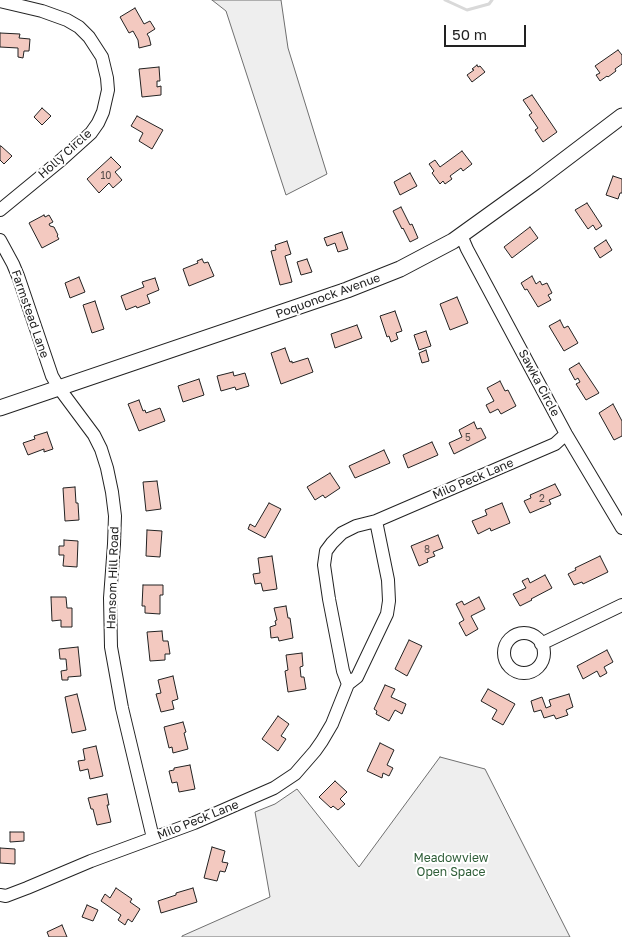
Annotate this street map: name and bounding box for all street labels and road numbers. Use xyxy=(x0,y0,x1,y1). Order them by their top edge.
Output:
street label: Holly Circle xyxy=(35,126,95,182)
street label: Farmstead Lane xyxy=(8,268,52,360)
street label: Poquonock Avenue xyxy=(274,270,382,322)
street label: Sawka Circle xyxy=(515,347,563,419)
street label: Milo Peck Lane xyxy=(430,455,516,503)
street label: Hansom Hill Road xyxy=(104,526,122,630)
street label: Milo Peck Lane xyxy=(155,797,241,843)

